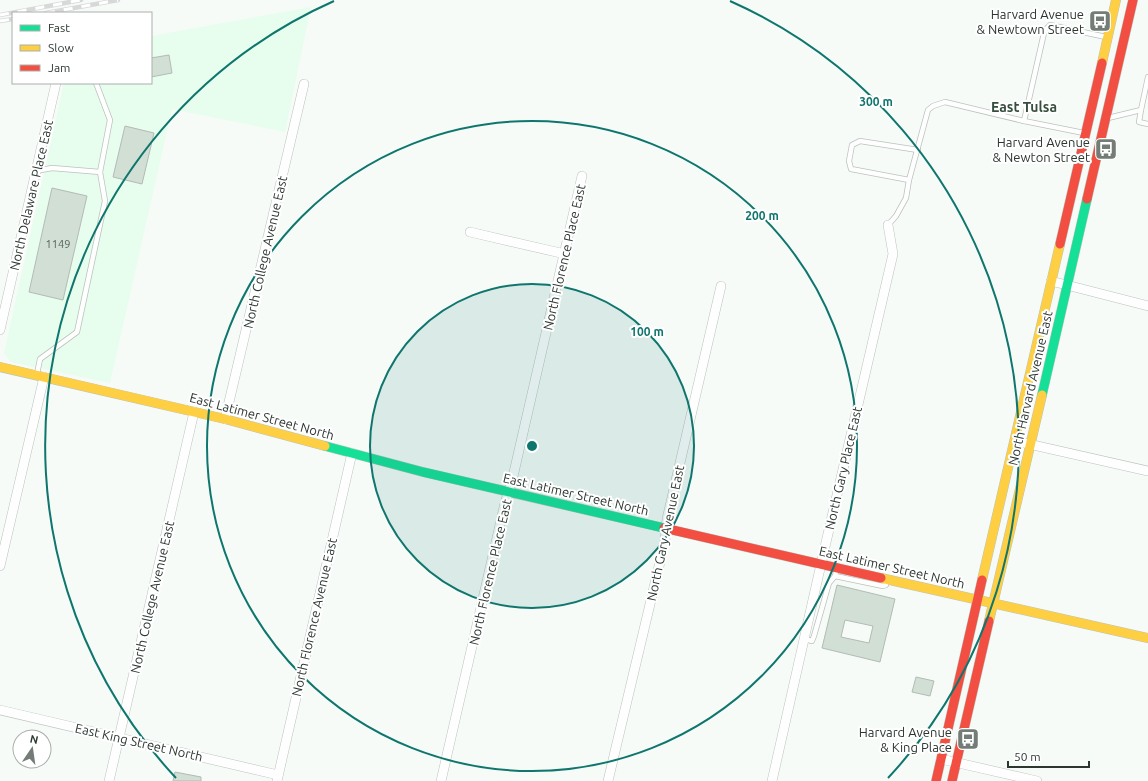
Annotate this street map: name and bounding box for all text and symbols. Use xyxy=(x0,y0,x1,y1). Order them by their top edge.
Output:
place label: Harvard Avenue & Newtown Street xyxy=(977,7,1084,36)
bus stop icon: Harvard Avenue & Newtown Street xyxy=(1087,8,1113,34)
legend xyxy=(12,12,152,84)
text: Fast xyxy=(48,21,70,34)
text: Slow xyxy=(48,41,74,54)
text: Jam xyxy=(48,61,70,74)
text: 300 m xyxy=(859,95,893,108)
district label: East Tulsa xyxy=(991,99,1057,115)
street label: North Delaware Place East xyxy=(7,118,55,272)
place label: Harvard Avenue & Newton Street xyxy=(993,135,1090,164)
bus stop icon: Harvard Avenue & Newton Street xyxy=(1093,136,1119,162)
street label: North College Avenue East xyxy=(241,174,289,330)
street label: North Florence Place East xyxy=(540,183,588,331)
text: 200 m xyxy=(745,209,779,222)
house number: 1149 xyxy=(46,238,70,250)
street label: North Harvard Avenue East xyxy=(1005,309,1055,467)
text: 100 m xyxy=(630,325,664,338)
street label: East Latimer Street North xyxy=(188,390,336,442)
street label: North Gary Place East xyxy=(822,405,864,531)
centre of rings xyxy=(525,439,539,453)
street label: North Gary Avenue East xyxy=(644,464,686,602)
street label: East Latimer Street North xyxy=(502,470,650,518)
street label: North Florence Place East xyxy=(466,498,514,646)
street label: North College Avenue East xyxy=(128,519,176,675)
street label: North Florence Avenue East xyxy=(289,536,339,698)
street label: East Latimer Street North xyxy=(818,543,966,591)
street label: East King Street North xyxy=(74,720,204,764)
place label: Harvard Avenue & King Place xyxy=(859,725,952,754)
bus stop icon: Harvard Avenue & King Place xyxy=(955,726,981,752)
north arrow xyxy=(12,729,52,769)
text: N xyxy=(29,732,40,746)
scale bar xyxy=(1008,743,1089,769)
text: 50 m xyxy=(1014,750,1041,763)

